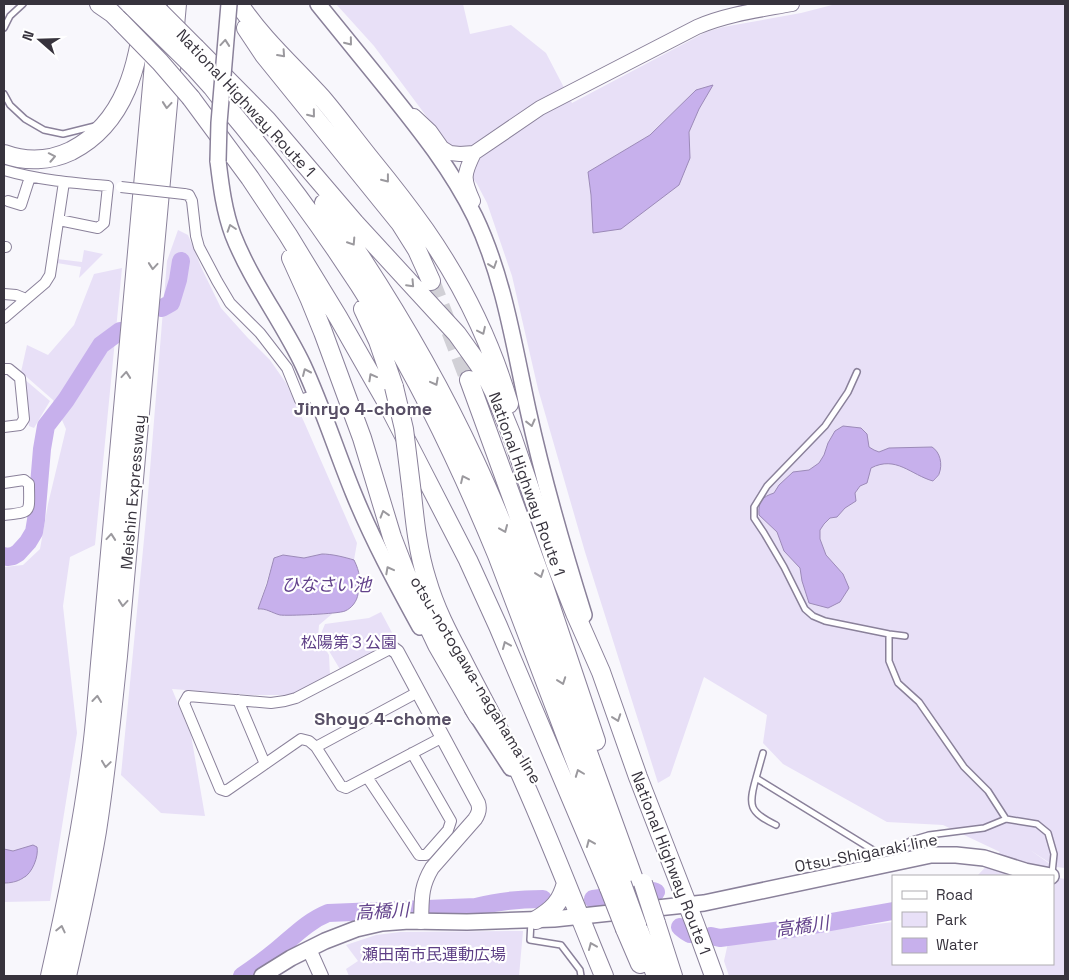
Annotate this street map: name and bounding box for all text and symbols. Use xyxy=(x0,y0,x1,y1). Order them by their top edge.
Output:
north arrow xyxy=(15,15,65,65)
street label: National Highway Route 1 xyxy=(172,25,320,181)
text: N xyxy=(18,28,38,43)
one-way arrow xyxy=(343,36,351,45)
one-way arrow xyxy=(220,39,231,47)
one-way arrow xyxy=(276,49,285,58)
one-way arrow xyxy=(162,101,173,109)
one-way arrow xyxy=(307,109,316,118)
one-way arrow xyxy=(47,153,56,163)
one-way arrow xyxy=(381,173,389,182)
one-way arrow xyxy=(227,224,237,233)
one-way arrow xyxy=(346,237,355,246)
one-way arrow xyxy=(487,260,497,268)
one-way arrow xyxy=(148,263,159,271)
one-way arrow xyxy=(405,278,414,287)
one-way arrow xyxy=(475,326,486,335)
one-way arrow xyxy=(301,368,312,377)
one-way arrow xyxy=(120,371,131,379)
one-way arrow xyxy=(368,374,378,383)
one-way arrow xyxy=(429,377,439,386)
street label: National Highway Route 1 xyxy=(484,389,570,579)
district label: Jinryo 4-chome xyxy=(294,397,432,420)
street label: Meishin Expressway xyxy=(116,414,150,570)
one-way arrow xyxy=(525,418,536,427)
one-way arrow xyxy=(460,475,470,484)
one-way arrow xyxy=(380,510,390,518)
one-way arrow xyxy=(498,524,508,533)
one-way arrow xyxy=(106,533,117,541)
one-way arrow xyxy=(385,566,395,575)
one-way arrow xyxy=(534,569,544,578)
street label: otsu-notogawa-nagahama line xyxy=(406,572,546,788)
water label: ひなさい池 xyxy=(281,573,373,596)
one-way arrow xyxy=(118,599,129,607)
park label: 松陽第３公園 xyxy=(301,632,397,653)
one-way arrow xyxy=(502,641,512,650)
one-way arrow xyxy=(556,676,566,685)
one-way arrow xyxy=(91,695,102,703)
district label: Shoyo 4-chome xyxy=(314,707,452,730)
one-way arrow xyxy=(611,713,621,722)
one-way arrow xyxy=(102,760,112,769)
street label: National Highway Route 1 xyxy=(626,768,716,958)
one-way arrow xyxy=(575,769,585,778)
street label: Otsu-Shigaraki line xyxy=(793,829,939,877)
one-way arrow xyxy=(585,839,596,848)
legend xyxy=(892,875,1054,965)
text: Road xyxy=(936,885,973,904)
water label: 高橋川 xyxy=(354,898,412,924)
text: Park xyxy=(936,910,967,929)
water label: 高橋川 xyxy=(774,911,832,941)
one-way arrow xyxy=(55,924,66,933)
text: Water xyxy=(936,935,979,954)
one-way arrow xyxy=(587,942,598,951)
park label: 瀬田南市民運動広場 xyxy=(362,944,506,965)

